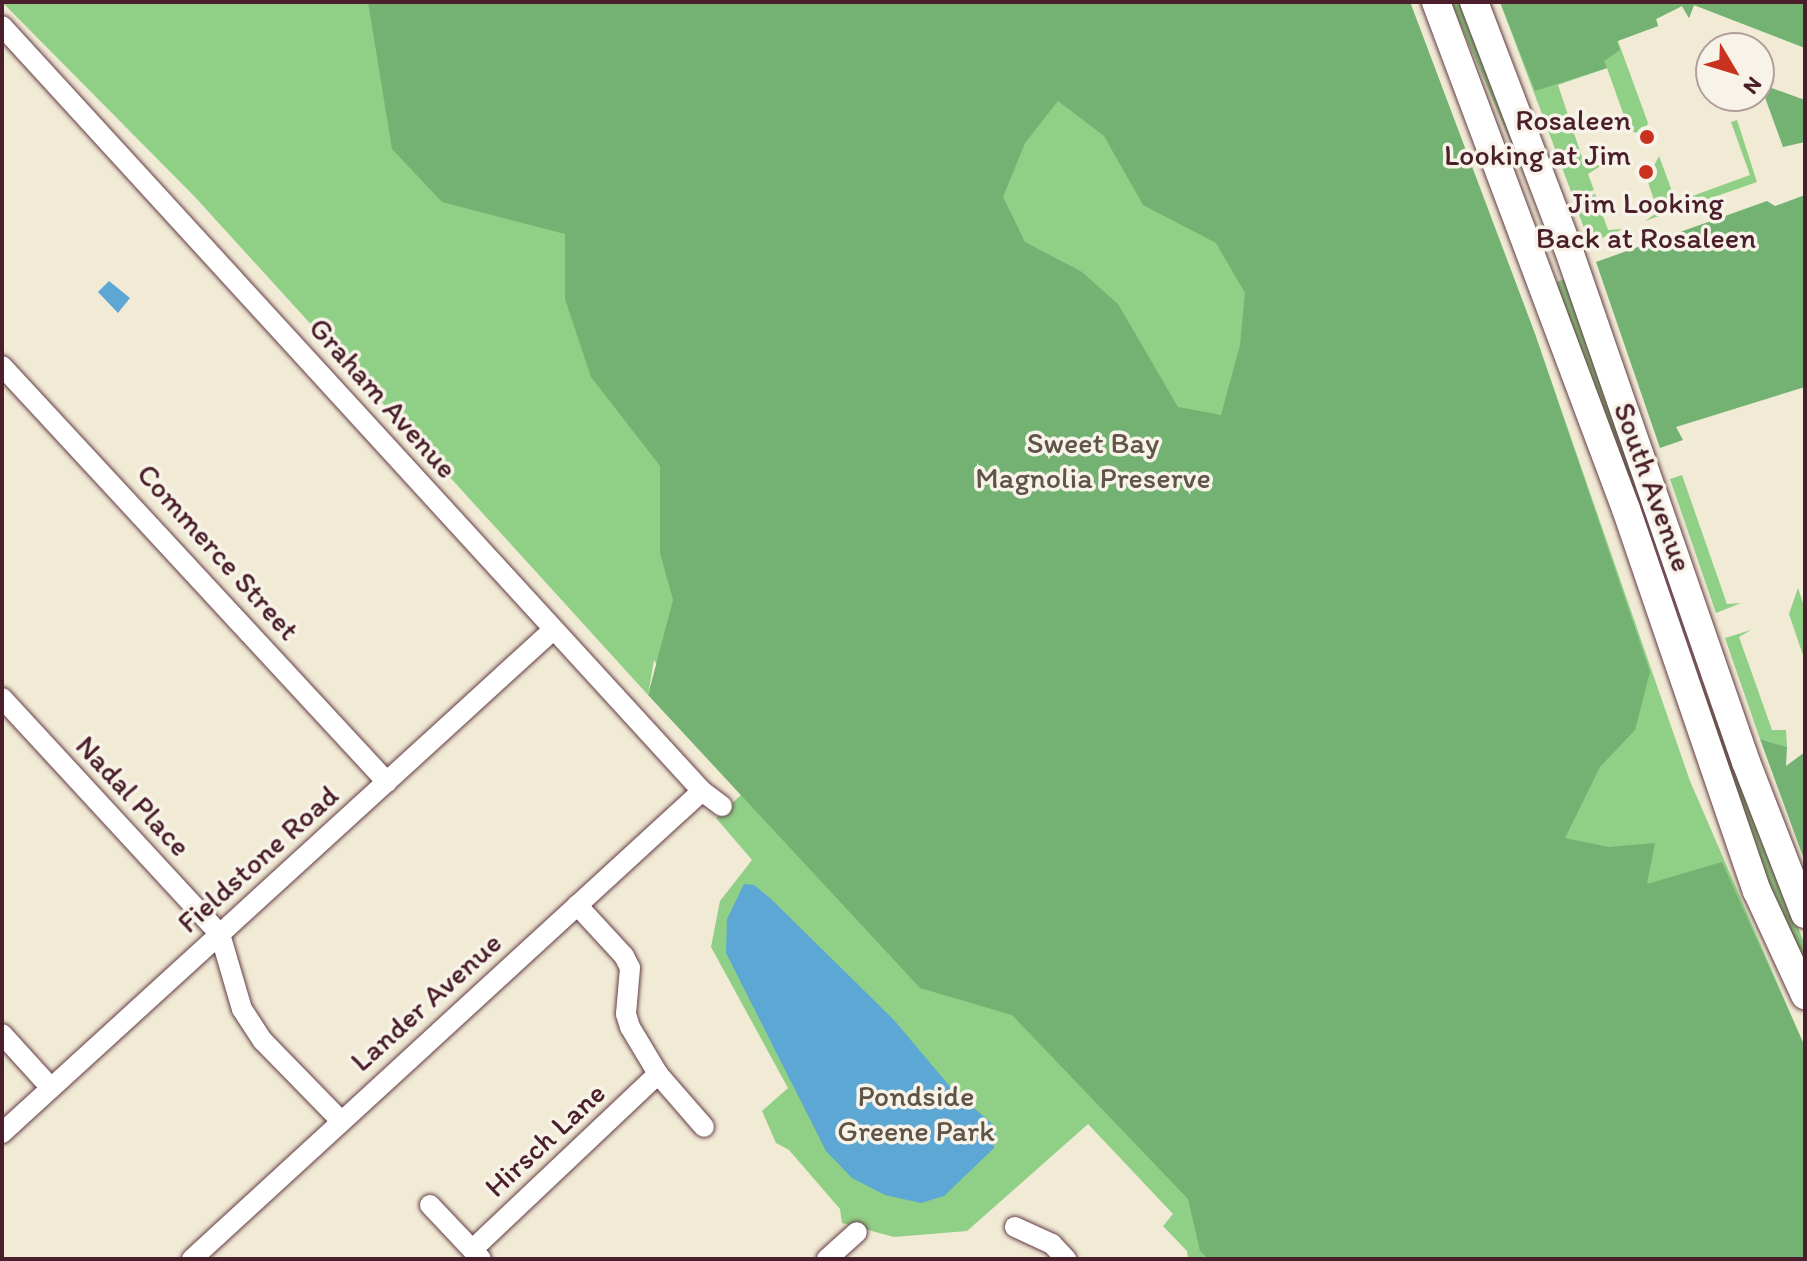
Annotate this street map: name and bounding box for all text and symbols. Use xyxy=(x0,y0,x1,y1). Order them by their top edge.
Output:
north arrow xyxy=(1695,32,1775,112)
text: N xyxy=(1738,72,1768,100)
place label: Rosaleen Looking at Jim xyxy=(1443,102,1631,172)
marker: Rosaleen Looking at Jim xyxy=(1638,128,1656,146)
marker: Jim Looking Back at Rosaleen xyxy=(1637,163,1655,181)
place label: Jim Looking Back at Rosaleen xyxy=(1536,185,1756,256)
street label: Graham Avenue xyxy=(301,310,465,486)
street label: South Avenue xyxy=(1606,398,1700,576)
park label: Sweet Bay Magnolia Preserve xyxy=(975,425,1211,496)
street label: Commerce Street xyxy=(129,456,307,648)
street label: Nadal Place xyxy=(68,728,198,864)
street label: Fieldstone Road xyxy=(170,778,346,940)
street label: Lander Avenue xyxy=(343,925,509,1079)
street label: Hirsch Lane xyxy=(477,1075,613,1205)
park label: Pondside Greene Park xyxy=(837,1078,995,1148)

